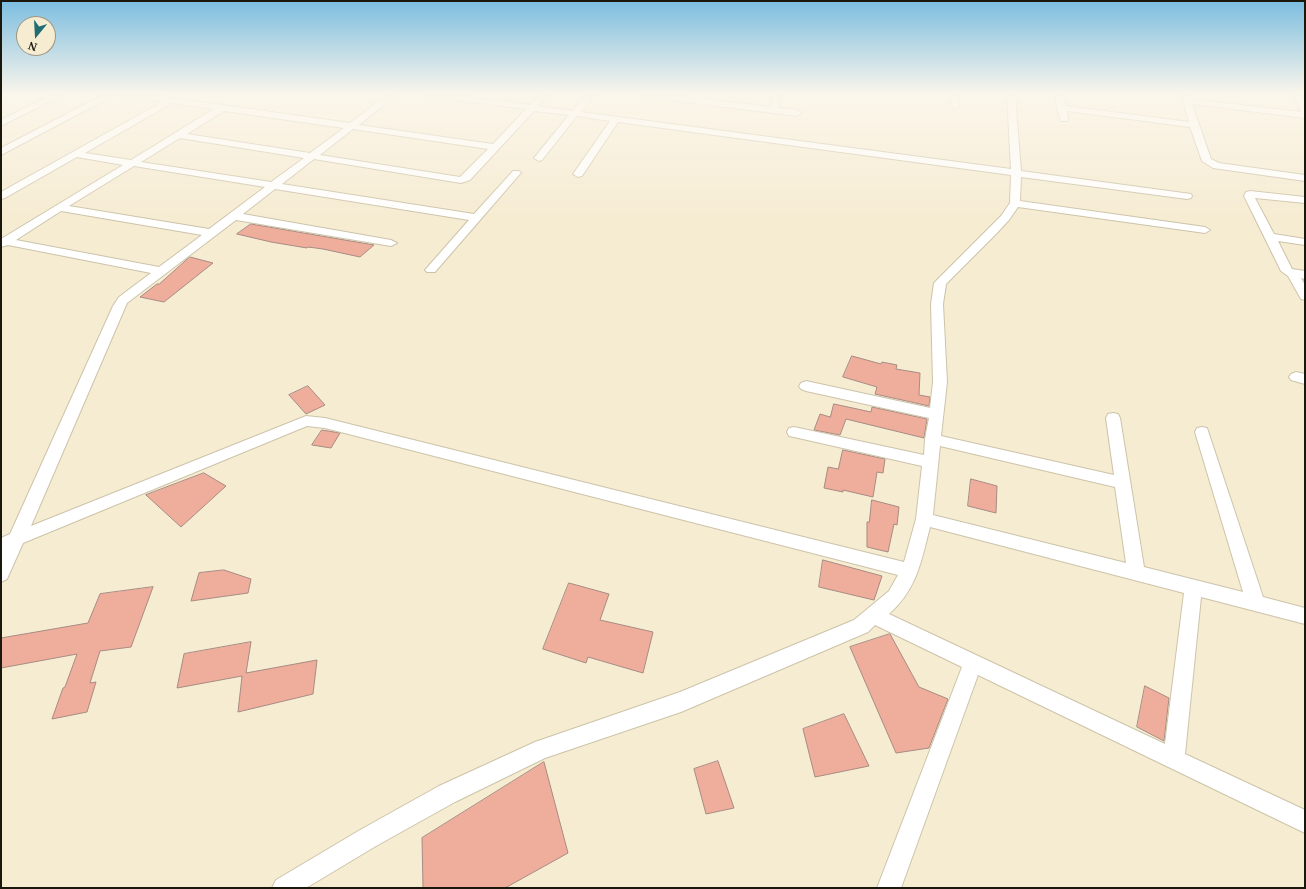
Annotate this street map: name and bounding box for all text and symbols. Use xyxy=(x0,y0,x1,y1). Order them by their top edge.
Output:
north arrow xyxy=(16,16,56,56)
text: N xyxy=(26,38,39,55)

